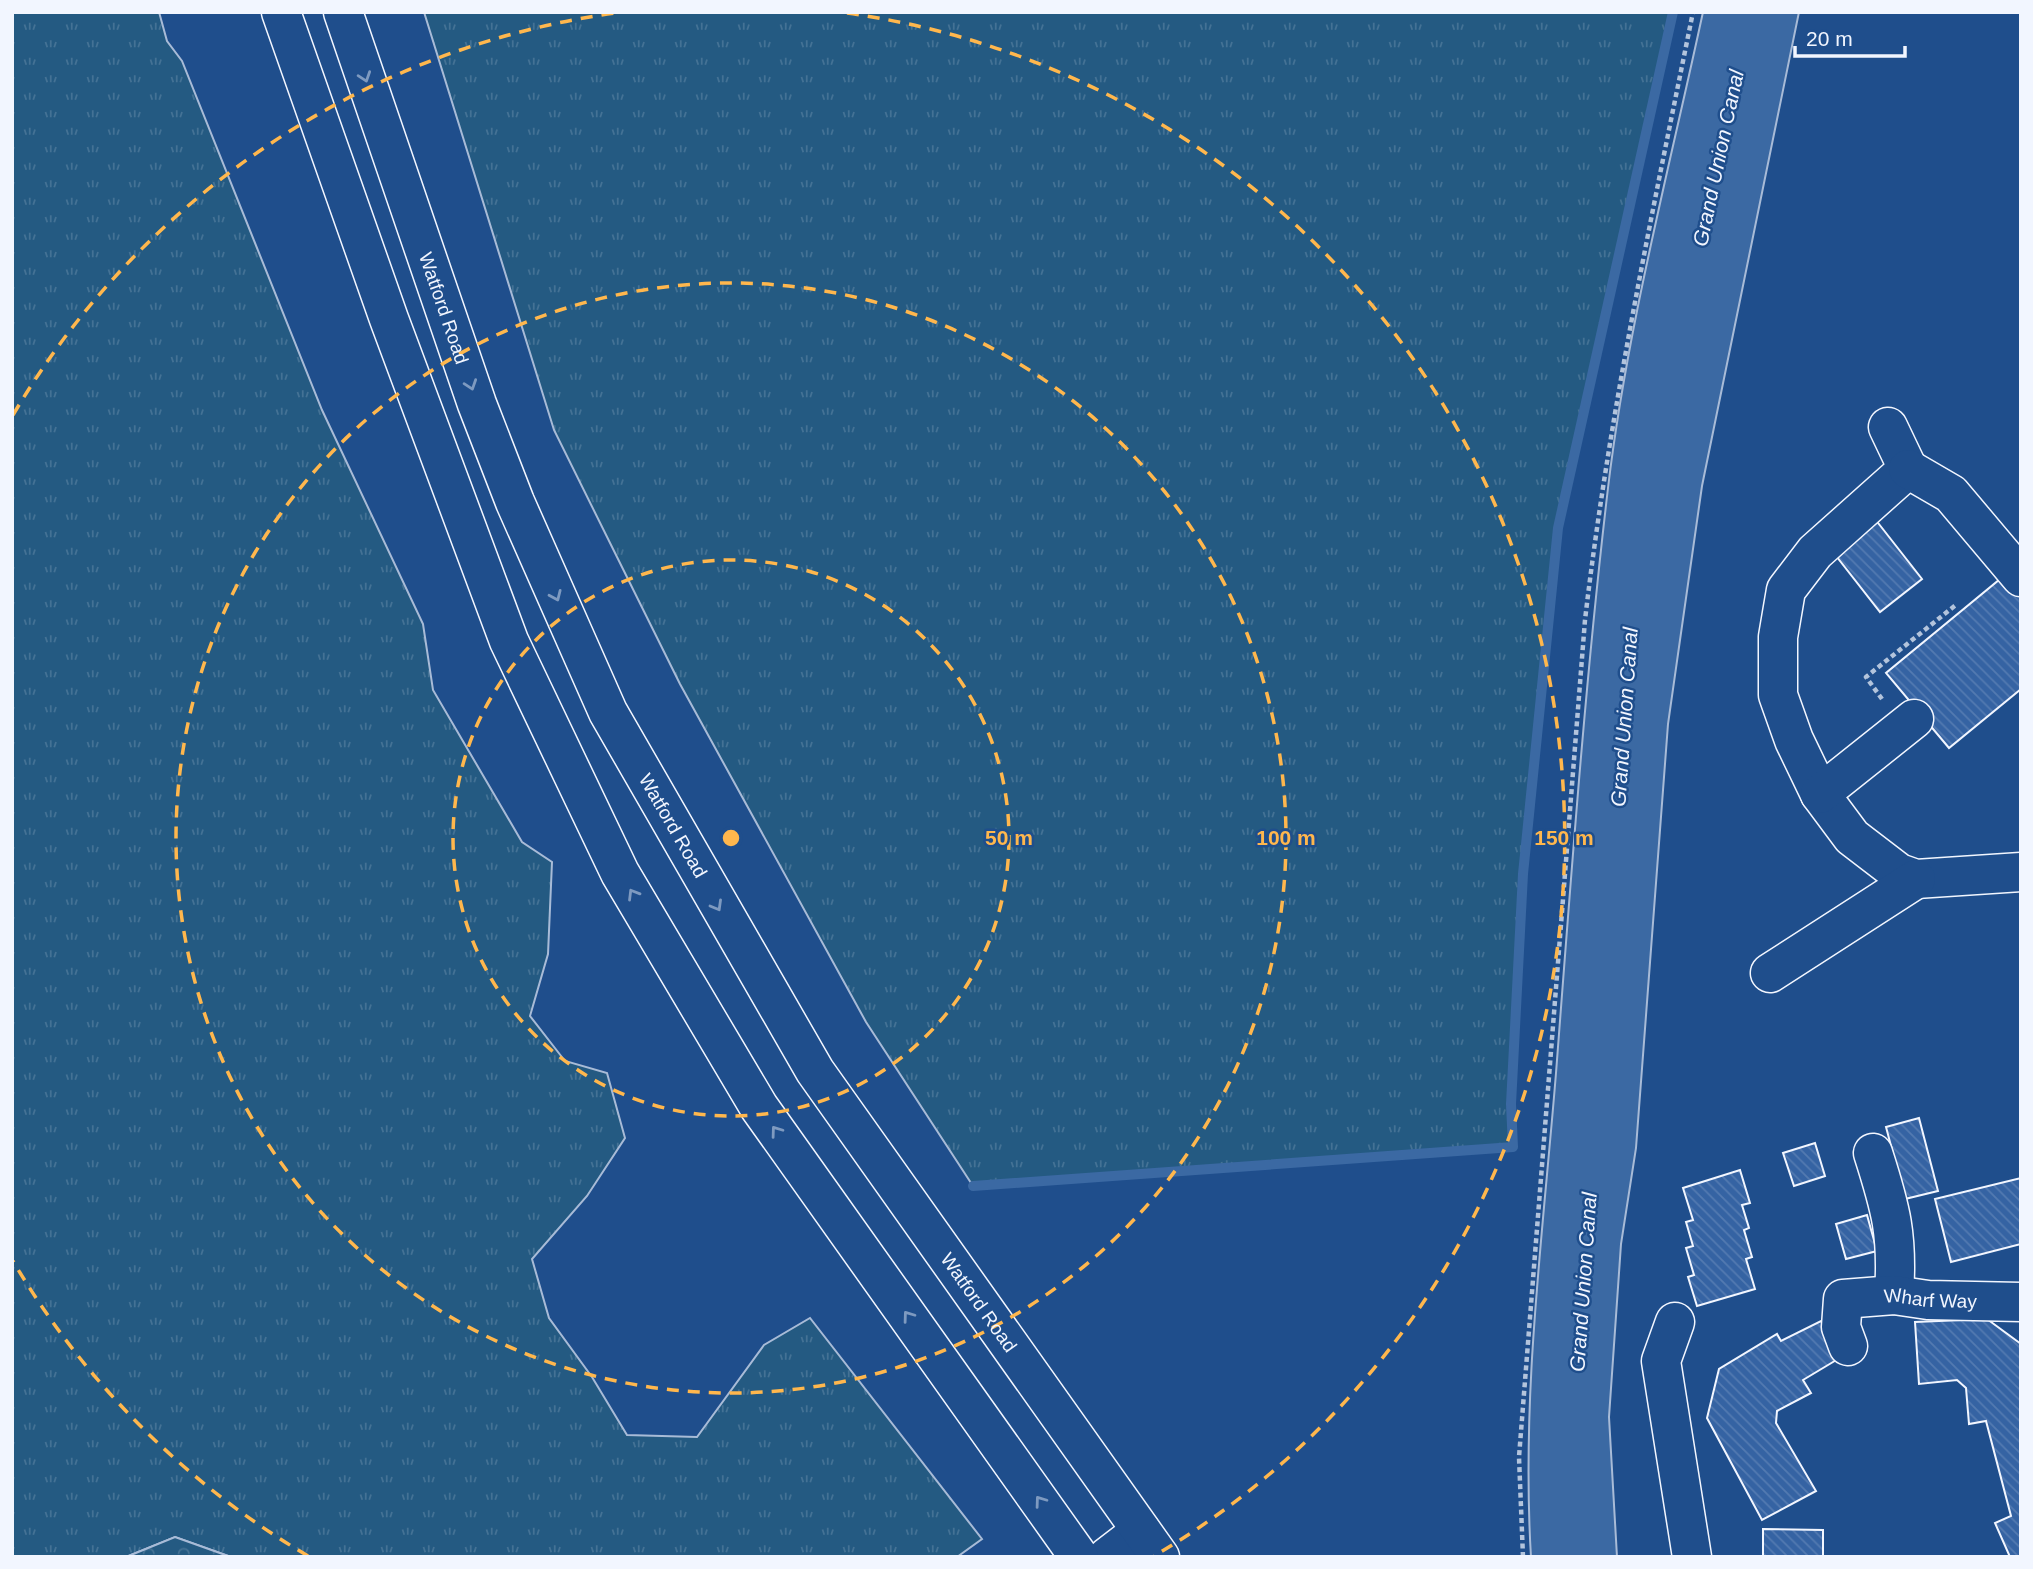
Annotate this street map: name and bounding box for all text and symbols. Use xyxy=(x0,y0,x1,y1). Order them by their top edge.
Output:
scale bar xyxy=(1795,14,1905,58)
text: 20 m xyxy=(1806,27,1853,50)
water label: Grand Union Canal xyxy=(1688,66,1748,248)
one-way arrow xyxy=(357,70,371,83)
street label: Watford Road xyxy=(415,250,473,367)
one-way arrow xyxy=(463,378,477,390)
one-way arrow xyxy=(548,588,562,601)
water label: Grand Union Canal xyxy=(1606,625,1642,807)
street label: Watford Road xyxy=(635,770,712,881)
centre of rings xyxy=(719,826,743,850)
text: 50 m xyxy=(985,826,1033,849)
text: 100 m xyxy=(1256,826,1316,849)
text: 150 m xyxy=(1534,826,1594,849)
one-way arrow xyxy=(628,889,641,901)
one-way arrow xyxy=(709,898,722,911)
one-way arrow xyxy=(771,1126,784,1139)
water label: Grand Union Canal xyxy=(1565,1190,1601,1372)
street label: Watford Road xyxy=(937,1249,1021,1356)
street label: Wharf Way xyxy=(1883,1284,1978,1312)
one-way arrow xyxy=(904,1311,916,1324)
one-way arrow xyxy=(1036,1496,1048,1509)

